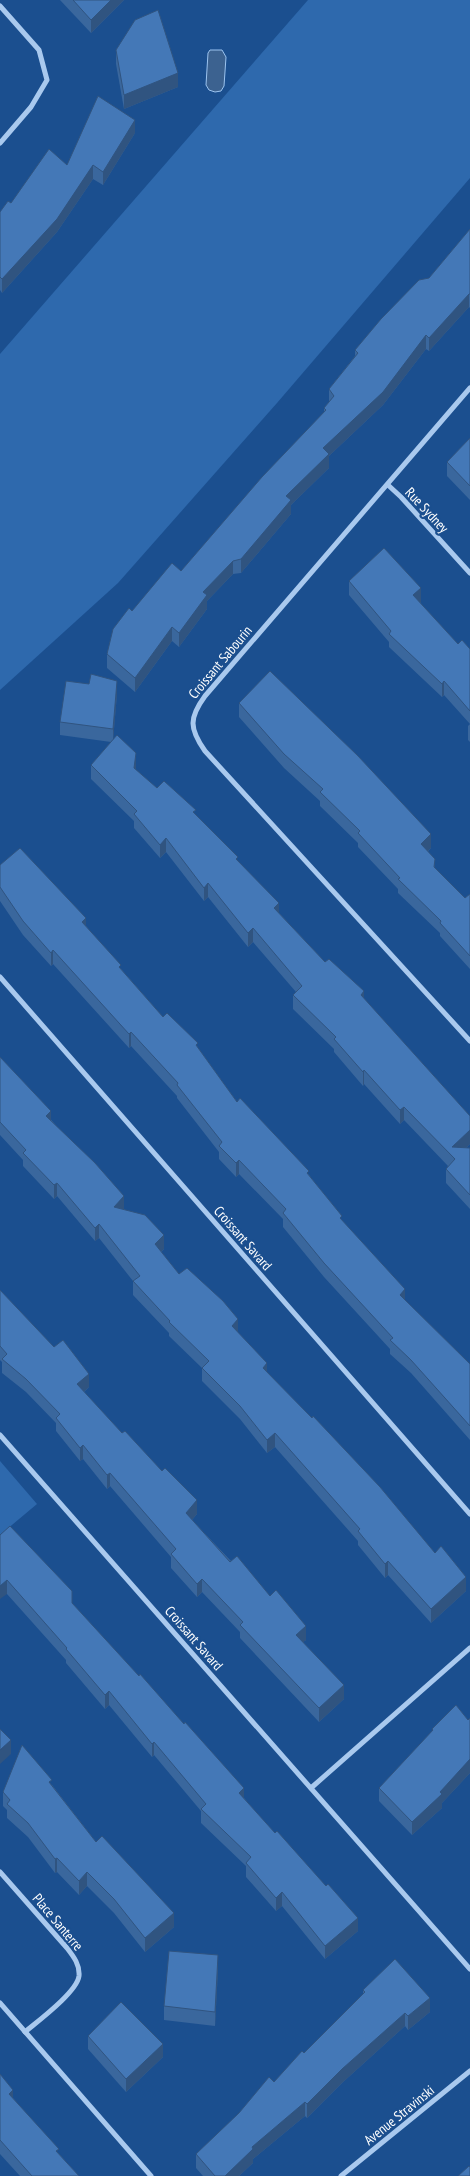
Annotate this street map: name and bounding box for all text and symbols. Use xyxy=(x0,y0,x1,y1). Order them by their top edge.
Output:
street label: Rue Sydney xyxy=(401,483,453,537)
street label: Croissant Sabourin xyxy=(184,622,256,702)
street label: Croissant Savard xyxy=(210,1202,276,1274)
street label: Croissant Savard xyxy=(161,1602,227,1674)
street label: Place Santerre xyxy=(29,1890,87,1955)
street label: Avenue Stravinski xyxy=(360,2081,438,2149)

